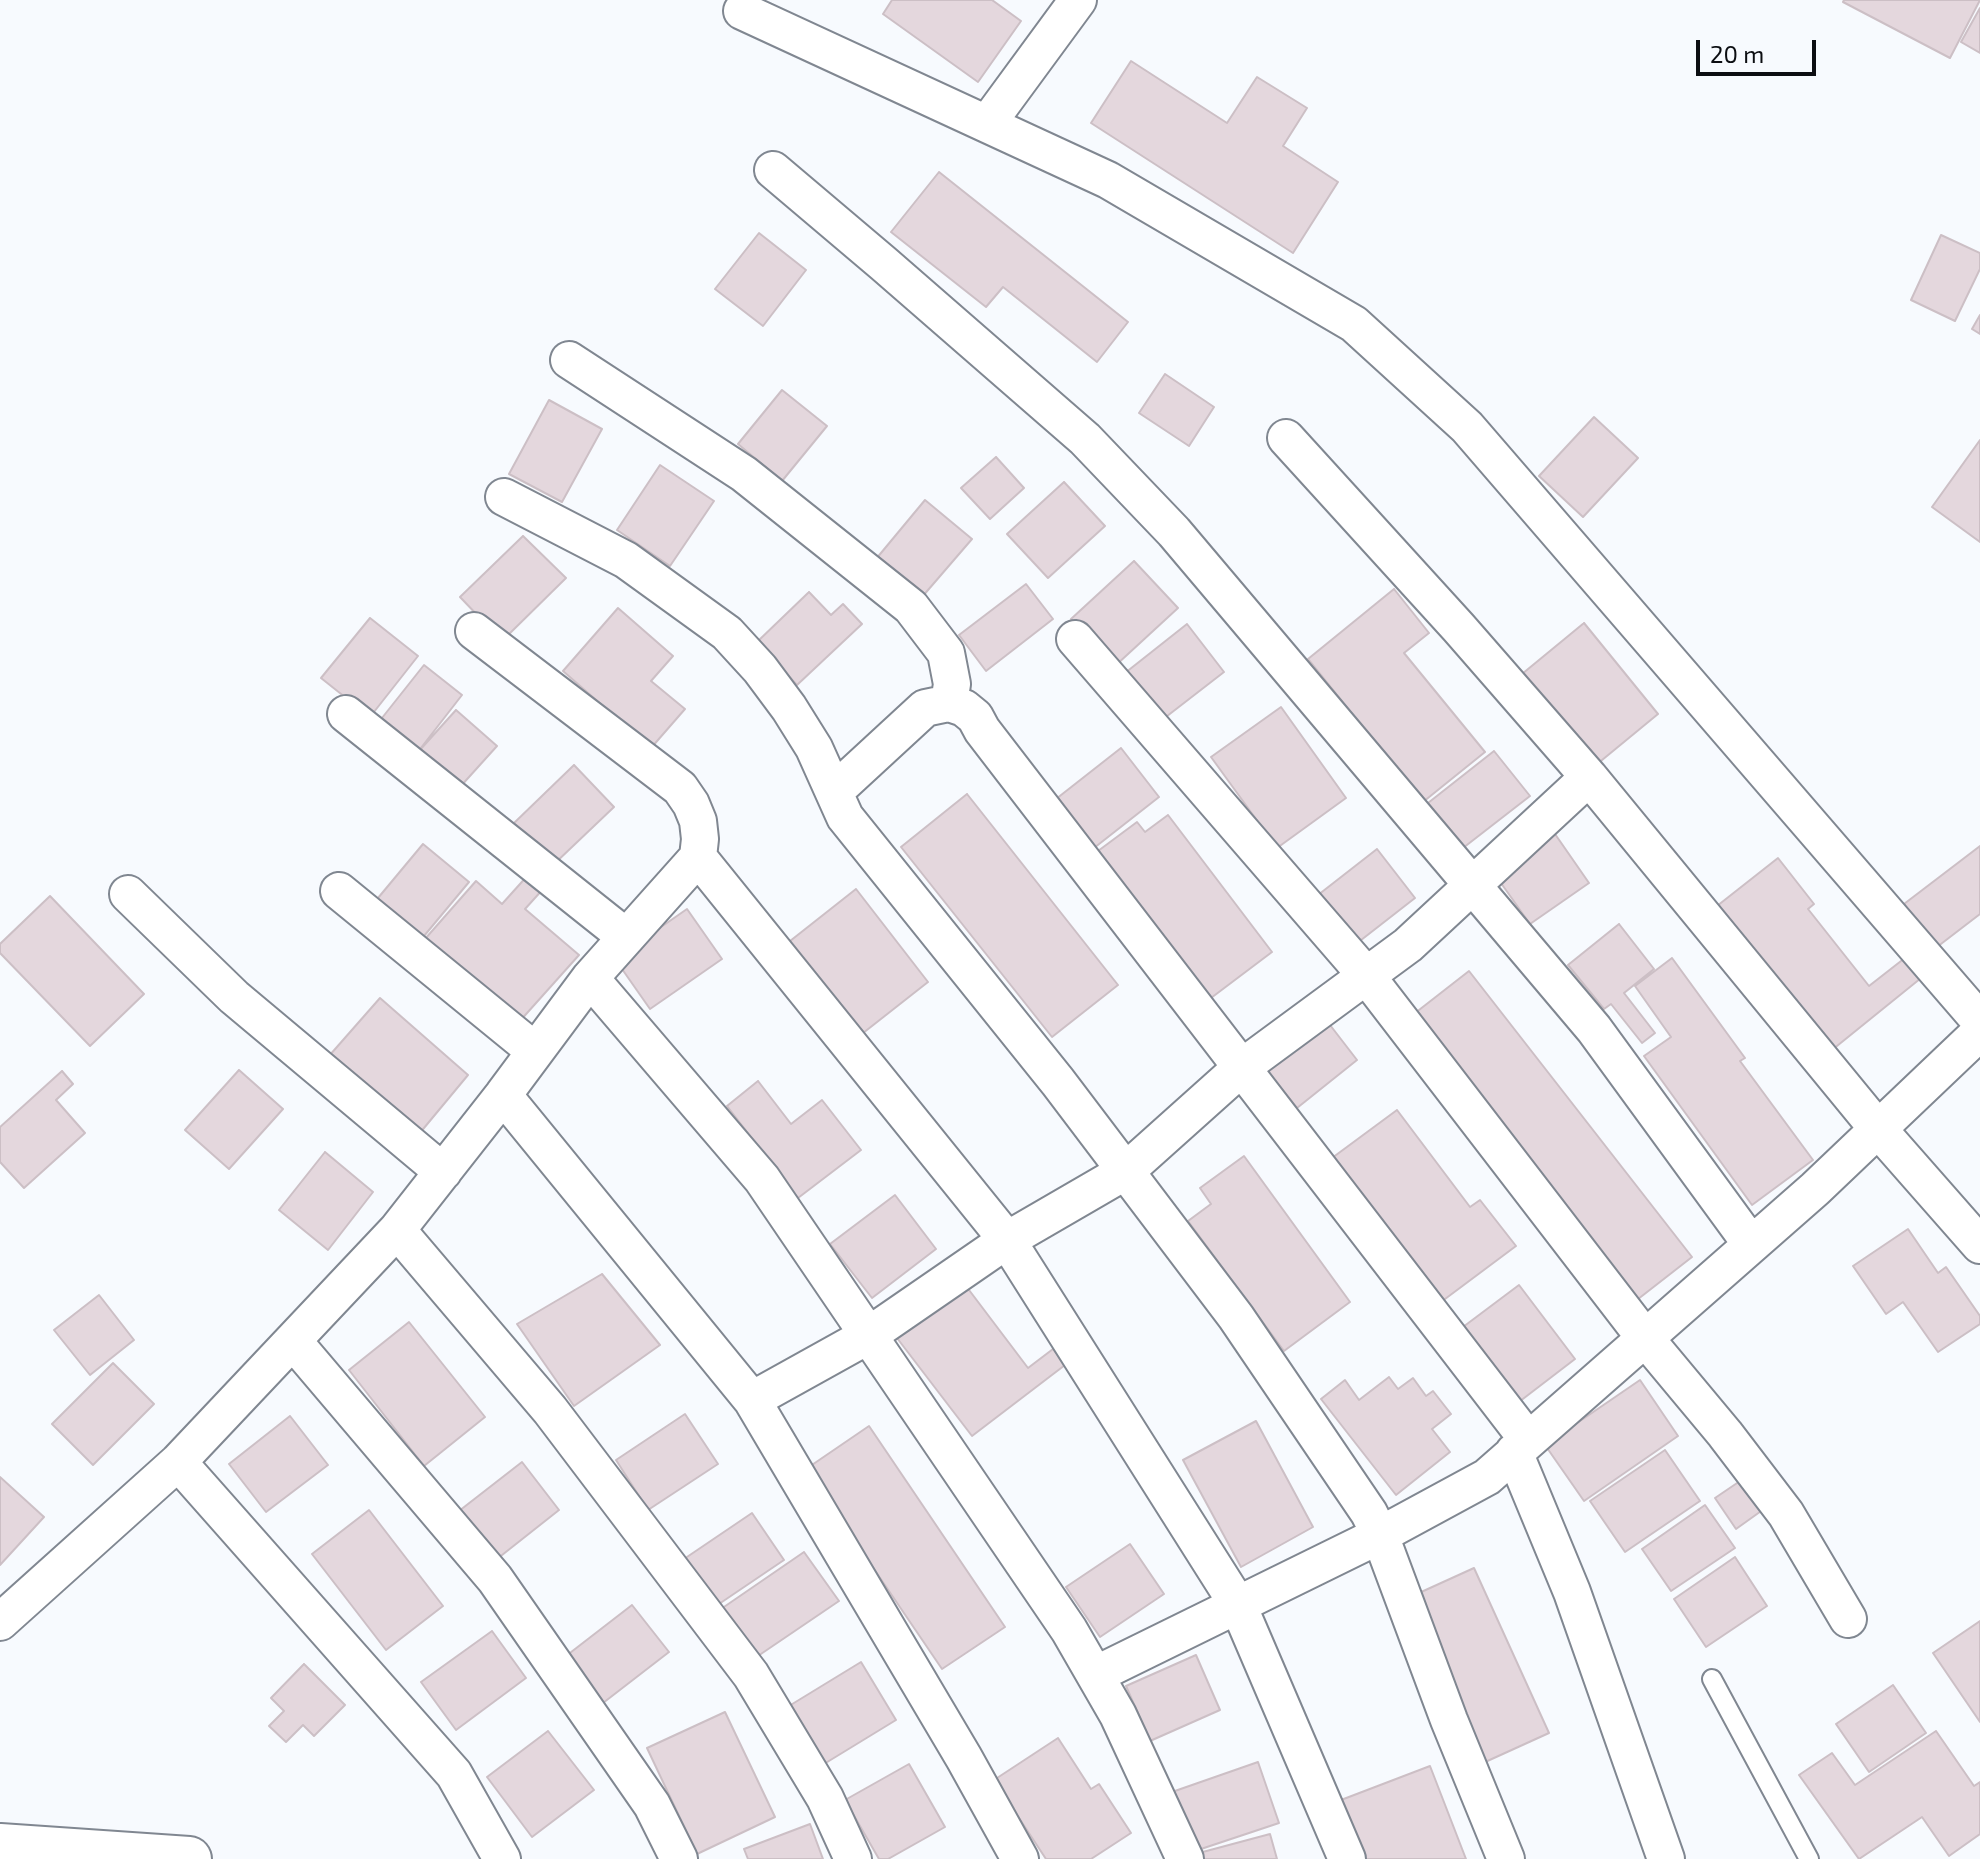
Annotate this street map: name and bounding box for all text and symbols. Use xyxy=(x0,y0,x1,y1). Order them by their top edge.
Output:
scale bar xyxy=(1700,24,1820,74)
text: 20 m xyxy=(1710,39,1764,68)

